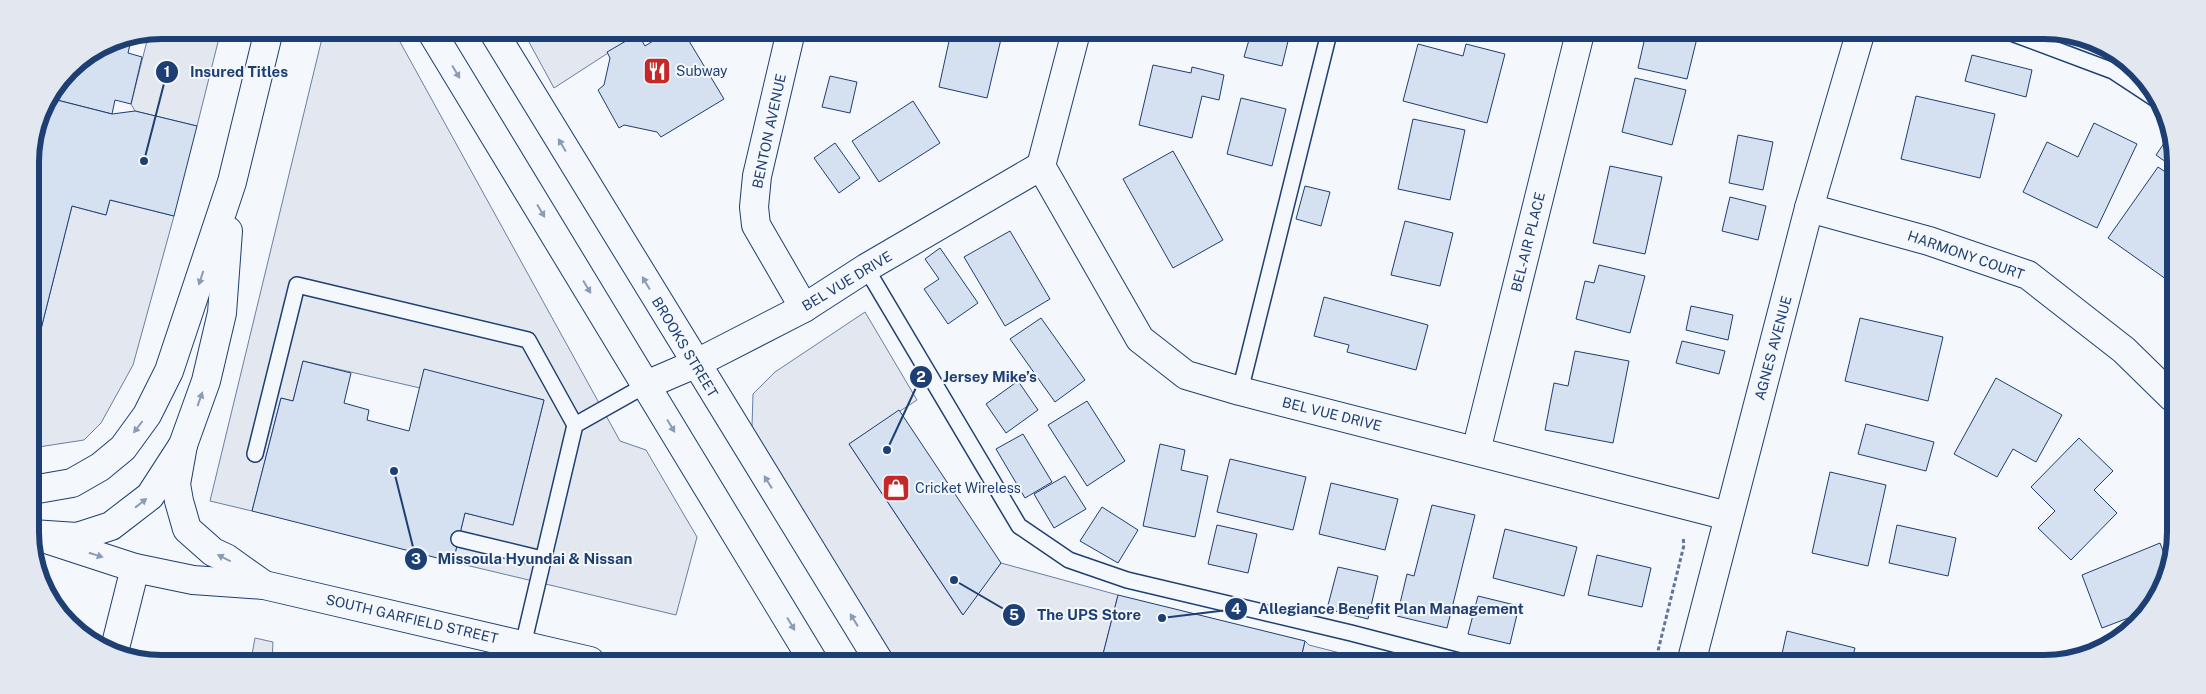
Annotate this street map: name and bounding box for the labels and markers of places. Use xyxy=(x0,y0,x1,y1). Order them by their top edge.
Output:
restaurant icon: Subway xyxy=(642,56,672,86)
callout: Insured Titles xyxy=(155,57,298,87)
place label: Subway xyxy=(676,63,728,79)
callout: Jersey Mike’s xyxy=(908,362,1047,392)
shop icon: Cricket Wireless xyxy=(881,473,911,503)
place label: Cricket Wireless xyxy=(915,480,1021,496)
callout: Missoula Hyundai & Nissan xyxy=(403,544,643,574)
callout: Allegiance Benefit Plan Management xyxy=(1224,594,1534,624)
callout: The UPS Store xyxy=(1001,600,1151,630)

